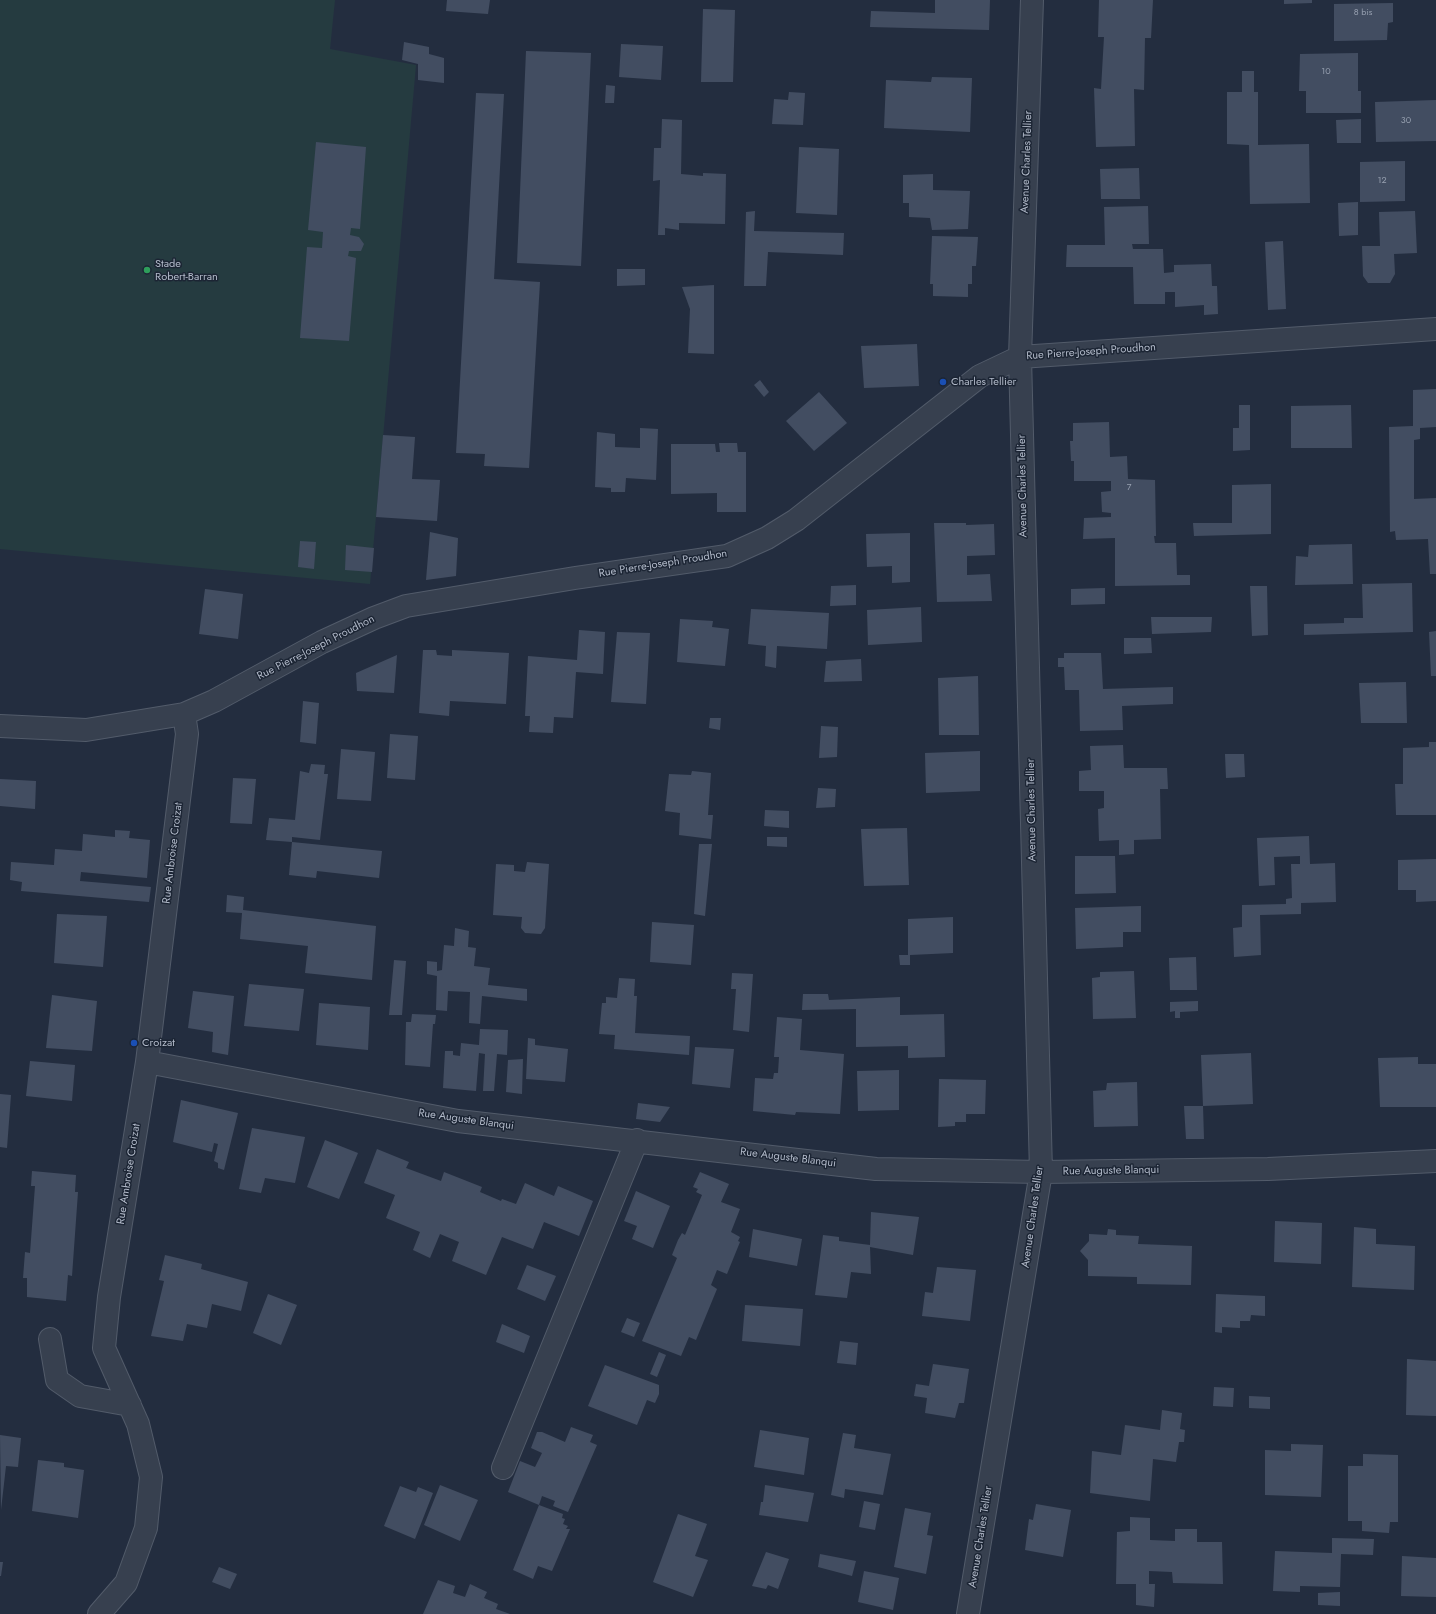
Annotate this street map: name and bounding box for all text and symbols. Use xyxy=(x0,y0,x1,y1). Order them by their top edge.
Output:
house number: 8 bis xyxy=(1354,8,1372,18)
house number: 10 xyxy=(1321,67,1331,77)
street label: Avenue Charles Tellier xyxy=(1019,110,1035,214)
house number: 30 xyxy=(1401,116,1411,126)
house number: 12 xyxy=(1377,176,1387,186)
place label: Stade Robert-Barran xyxy=(155,257,218,283)
marker: Stade Robert-Barran xyxy=(142,265,152,275)
street label: Rue Pierre-Joseph Proudhon xyxy=(1026,341,1156,363)
place label: Charles Tellier xyxy=(951,375,1016,389)
marker: Charles Tellier xyxy=(938,377,948,387)
street label: Avenue Charles Tellier xyxy=(1016,434,1030,538)
house number: 7 xyxy=(1127,483,1131,493)
street label: Rue Pierre-Joseph Proudhon xyxy=(598,547,728,581)
street label: Rue Pierre-Joseph Proudhon xyxy=(255,613,377,683)
street label: Avenue Charles Tellier xyxy=(1025,758,1039,862)
street label: Rue Ambroise Croizat xyxy=(160,802,186,904)
place label: Croizat xyxy=(142,1036,175,1050)
marker: Croizat xyxy=(129,1038,139,1048)
street label: Rue Auguste Blanqui xyxy=(417,1107,515,1133)
street label: Rue Ambroise Croizat xyxy=(115,1123,143,1225)
street label: Rue Auguste Blanqui xyxy=(739,1146,837,1170)
street label: Rue Auguste Blanqui xyxy=(1063,1164,1159,1178)
street label: Avenue Charles Tellier xyxy=(1019,1165,1047,1269)
street label: Avenue Charles Tellier xyxy=(966,1485,996,1589)

